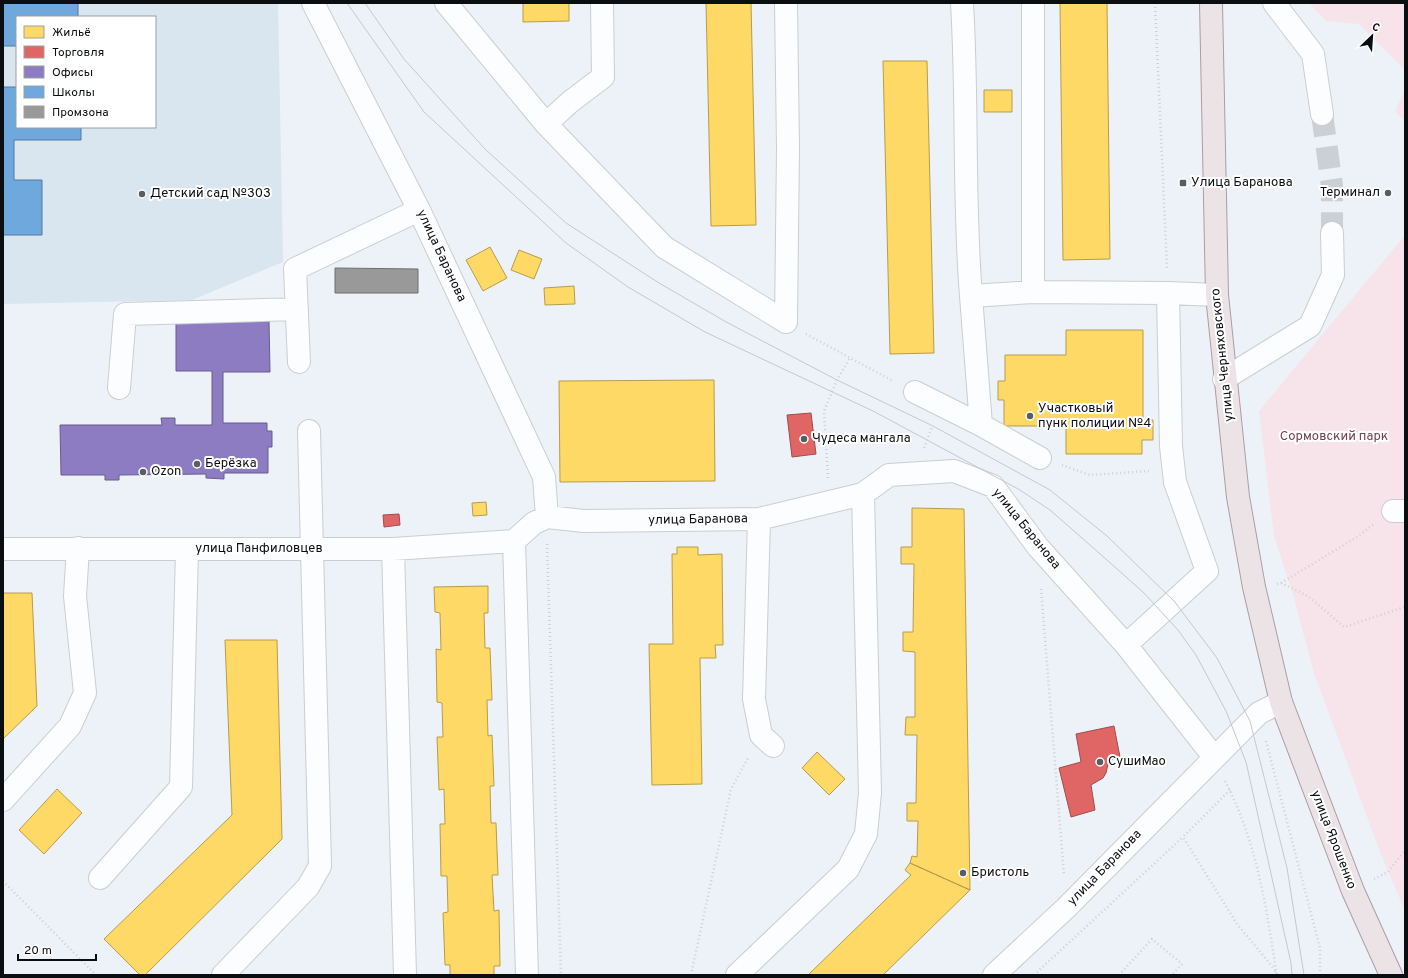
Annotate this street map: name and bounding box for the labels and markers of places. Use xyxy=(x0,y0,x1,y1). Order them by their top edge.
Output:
place label: Улица Баранова xyxy=(1191,175,1293,191)
marker: Улица Баранова xyxy=(1178,178,1188,188)
place label: Терминал xyxy=(1320,185,1380,201)
place label: Детский сад №303 xyxy=(150,186,271,202)
marker: Терминал xyxy=(1383,188,1393,198)
marker: Детский сад №303 xyxy=(137,189,147,199)
place label: Участковый пунк полиции №4 xyxy=(1038,401,1151,432)
marker: Участковый пунк полиции №4 xyxy=(1025,411,1035,421)
place label: Чудеса мангала xyxy=(812,431,911,447)
marker: Чудеса мангала xyxy=(799,434,809,444)
place label: Берёзка xyxy=(205,456,257,472)
marker: Берёзка xyxy=(192,459,202,469)
place label: Ozon xyxy=(151,464,181,480)
marker: Ozon xyxy=(138,467,148,477)
place label: СушиМао xyxy=(1108,754,1166,770)
marker: СушиМао xyxy=(1095,757,1105,767)
place label: Бристоль xyxy=(971,865,1030,881)
marker: Бристоль xyxy=(958,868,968,878)

